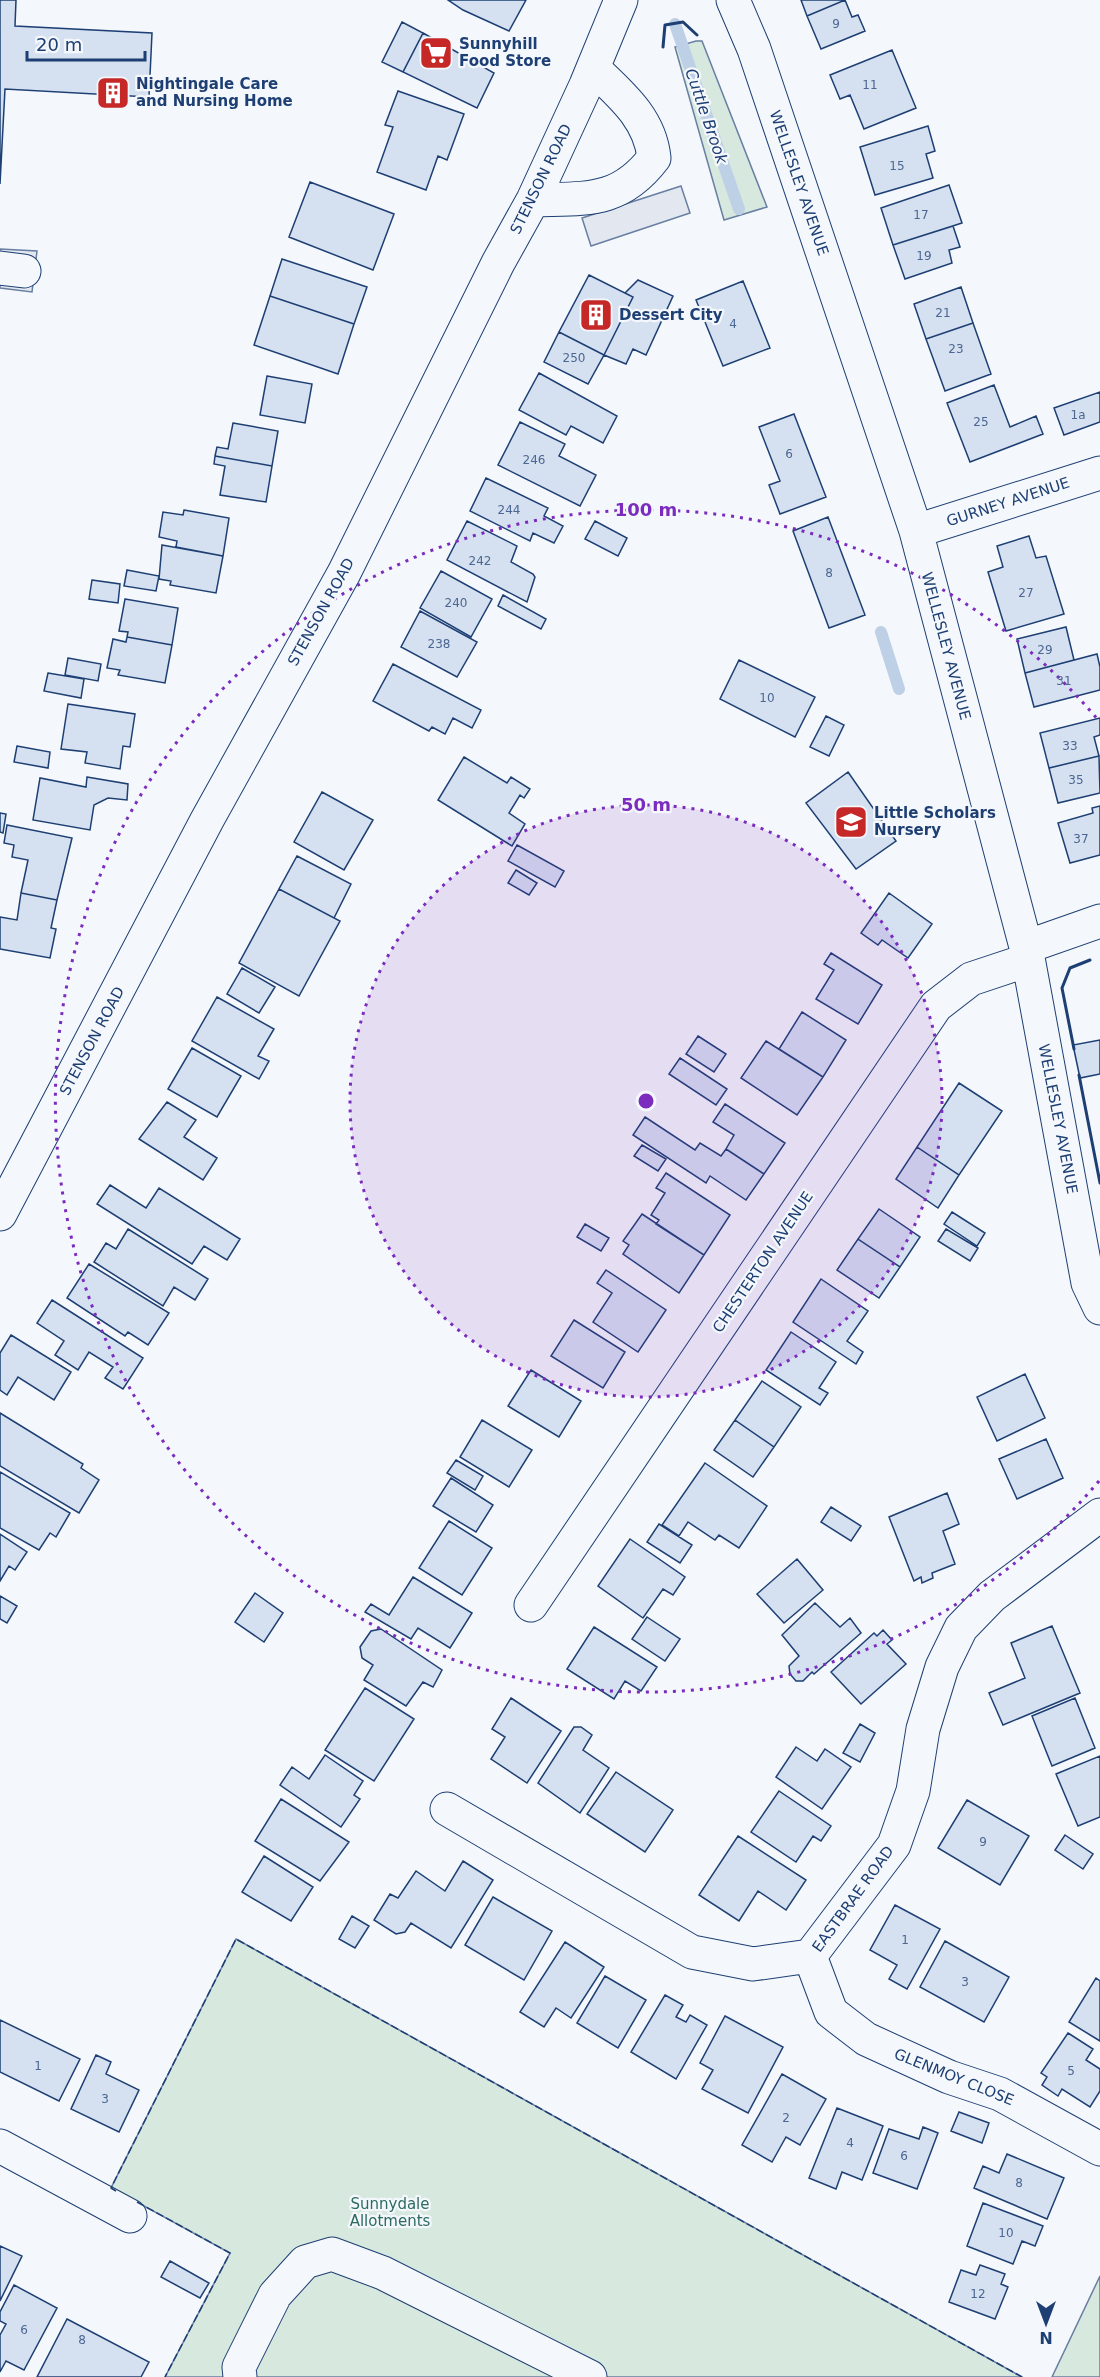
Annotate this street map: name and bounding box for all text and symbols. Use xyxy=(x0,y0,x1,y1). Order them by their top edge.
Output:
house number: 9 xyxy=(832,17,840,31)
scale bar xyxy=(27,24,146,62)
text: 20 m xyxy=(36,34,82,55)
supermarket icon: Sunnyhill Food Store xyxy=(418,35,454,71)
place label: Sunnyhill Food Store xyxy=(459,35,551,70)
water label: Cuttle Brook xyxy=(681,66,732,167)
building icon: Nightingale Care and Nursing Home xyxy=(95,75,131,111)
place label: Nightingale Care and Nursing Home xyxy=(136,75,293,110)
house number: 11 xyxy=(862,78,878,92)
street label: WELLESLEY AVENUE xyxy=(766,108,832,258)
street label: STENSON ROAD xyxy=(507,121,575,237)
house number: 15 xyxy=(889,159,905,173)
house number: 17 xyxy=(913,208,929,222)
house number: 19 xyxy=(916,249,932,263)
building icon: Dessert City xyxy=(578,297,614,333)
place label: Dessert City xyxy=(619,306,723,324)
house number: 21 xyxy=(935,306,951,320)
house number: 4 xyxy=(729,317,737,331)
house number: 23 xyxy=(948,342,964,356)
house number: 250 xyxy=(563,351,585,365)
house number: 1a xyxy=(1071,408,1086,422)
house number: 25 xyxy=(973,415,989,429)
house number: 6 xyxy=(785,447,793,461)
house number: 246 xyxy=(523,453,545,467)
street label: GURNEY AVENUE xyxy=(944,474,1072,530)
text: 100 m xyxy=(615,499,677,520)
house number: 244 xyxy=(498,503,520,517)
house number: 242 xyxy=(469,554,491,568)
street label: STENSON ROAD xyxy=(284,555,358,669)
house number: 8 xyxy=(825,566,833,580)
street label: WELLESLEY AVENUE xyxy=(918,570,974,722)
house number: 27 xyxy=(1018,586,1034,600)
house number: 240 xyxy=(445,596,467,610)
house number: 238 xyxy=(428,637,450,651)
house number: 29 xyxy=(1037,643,1053,657)
house number: 31 xyxy=(1056,674,1072,688)
house number: 10 xyxy=(759,691,775,705)
house number: 33 xyxy=(1062,739,1078,753)
house number: 35 xyxy=(1068,773,1084,787)
text: 50 m xyxy=(621,794,671,815)
school or university icon: Little Scholars Nursery xyxy=(833,804,869,840)
place label: Little Scholars Nursery xyxy=(874,804,996,839)
house number: 37 xyxy=(1073,832,1089,846)
street label: STENSON ROAD xyxy=(56,984,128,1098)
street label: WELLESLEY AVENUE xyxy=(1035,1042,1081,1196)
centre of rings xyxy=(636,1091,656,1111)
street label: CHESTERTON AVENUE xyxy=(709,1188,817,1336)
house number: 9 xyxy=(979,1835,987,1849)
street label: EASTBRAE ROAD xyxy=(808,1842,898,1956)
house number: 1 xyxy=(901,1933,909,1947)
house number: 3 xyxy=(961,1975,969,1989)
street label: GLENMOY CLOSE xyxy=(891,2045,1017,2109)
house number: 1 xyxy=(34,2059,42,2073)
house number: 5 xyxy=(1067,2064,1075,2078)
house number: 3 xyxy=(101,2092,109,2106)
house number: 2 xyxy=(782,2111,790,2125)
house number: 4 xyxy=(846,2136,854,2150)
house number: 6 xyxy=(900,2149,908,2163)
house number: 8 xyxy=(1015,2176,1023,2190)
park label: Sunnydale Allotments xyxy=(350,2195,431,2230)
house number: 10 xyxy=(998,2226,1014,2240)
house number: 12 xyxy=(970,2287,986,2301)
north arrow xyxy=(1016,2293,1076,2353)
house number: 6 xyxy=(20,2323,28,2337)
text: N xyxy=(1039,2328,1053,2347)
house number: 8 xyxy=(78,2333,86,2347)

